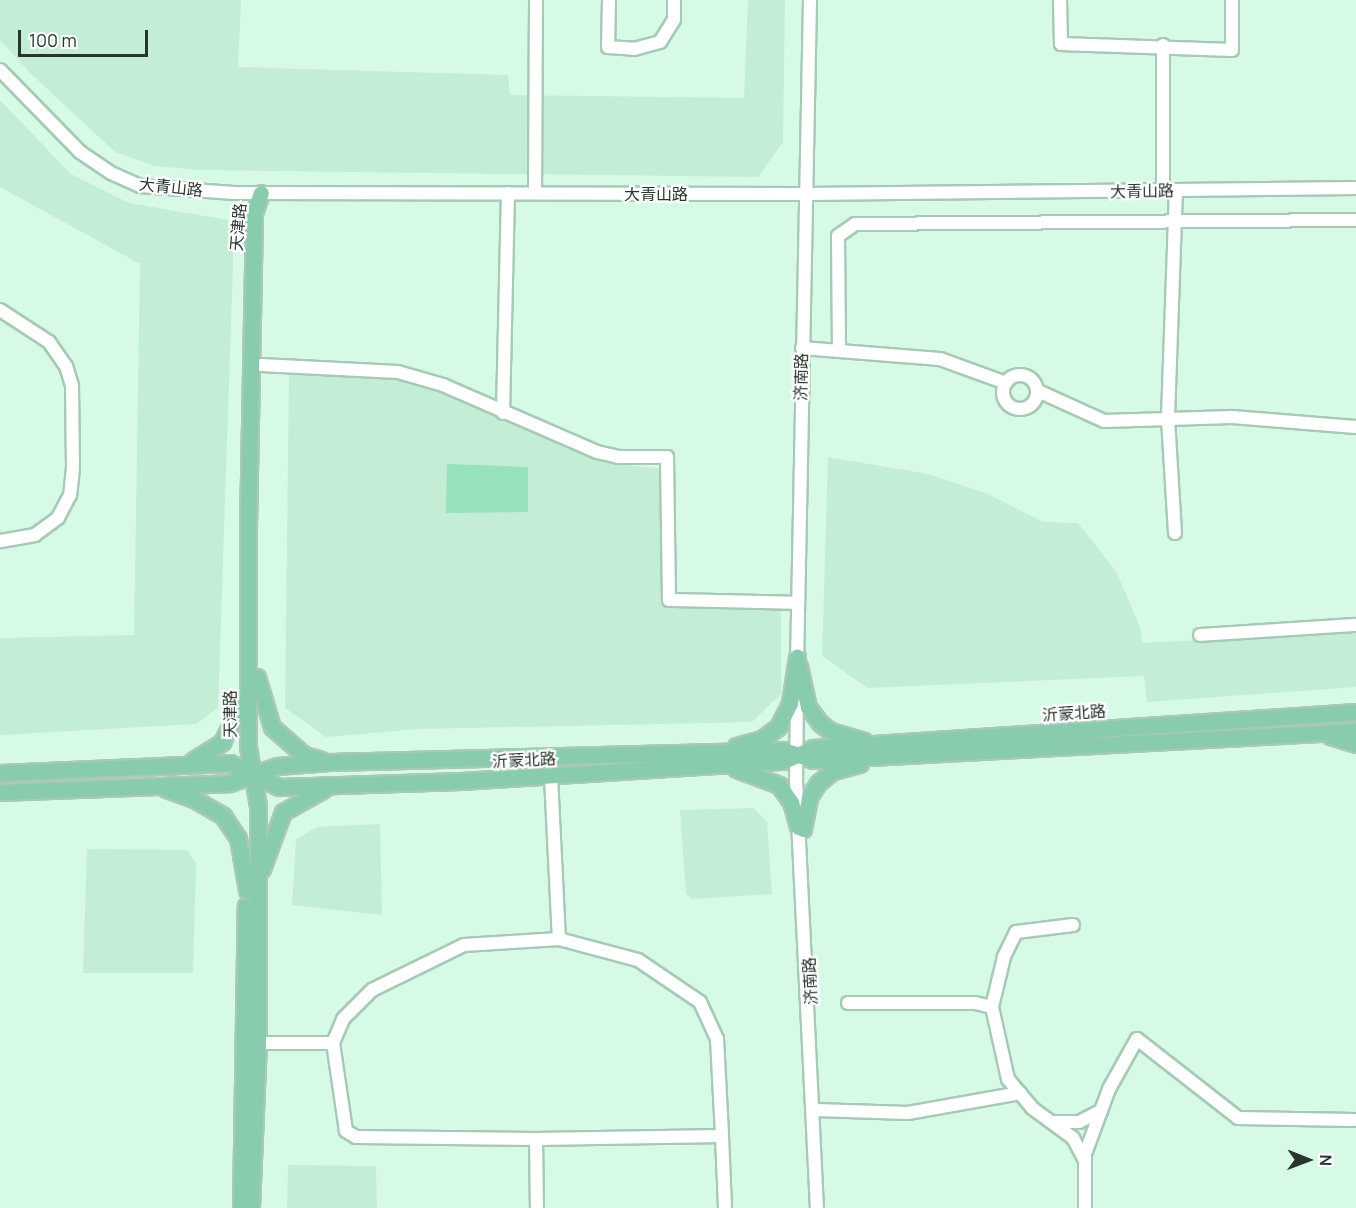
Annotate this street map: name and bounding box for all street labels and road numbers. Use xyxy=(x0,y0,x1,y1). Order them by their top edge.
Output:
street label: 大青山路 xyxy=(138,174,204,200)
street label: 大青山路 xyxy=(1110,181,1174,201)
street label: 大青山路 xyxy=(624,184,688,204)
street label: 天津路 xyxy=(226,202,250,252)
street label: 济南路 xyxy=(791,353,811,401)
street label: 天津路 xyxy=(220,690,240,738)
street label: 沂蒙北路 xyxy=(1041,701,1107,725)
street label: 沂蒙北路 xyxy=(492,749,556,771)
street label: 济南路 xyxy=(799,957,821,1005)

